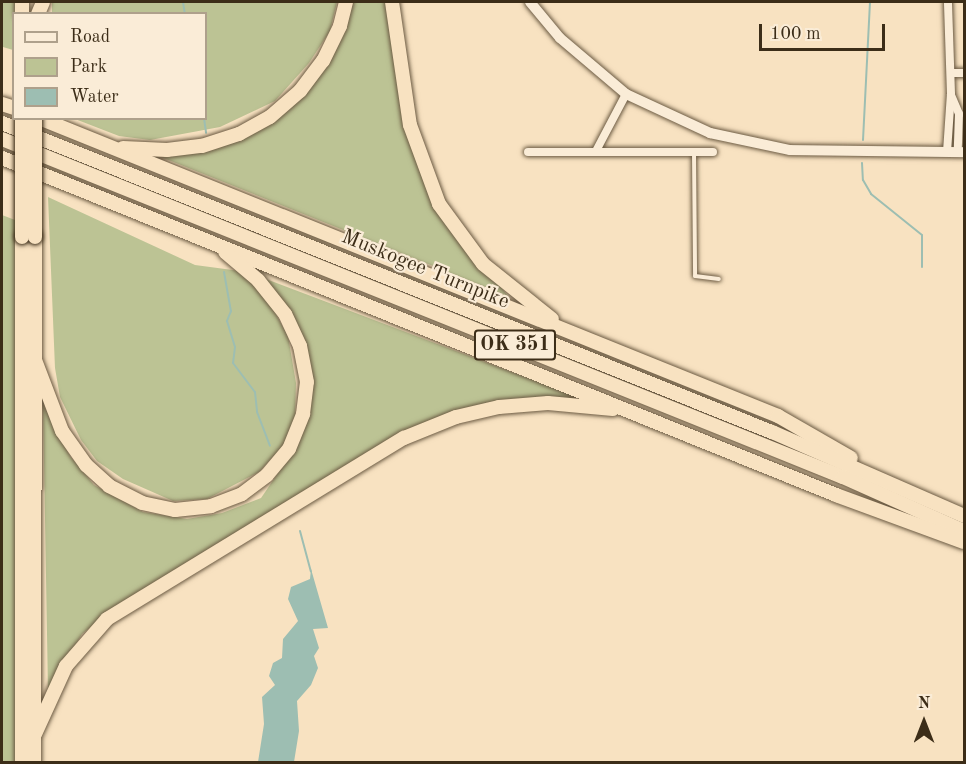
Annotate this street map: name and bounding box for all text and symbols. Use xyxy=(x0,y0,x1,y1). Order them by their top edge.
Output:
legend xyxy=(12,12,207,120)
scale bar xyxy=(762,12,888,50)
text: 100 m xyxy=(770,25,821,43)
text: Road xyxy=(70,28,110,46)
text: Park xyxy=(70,58,107,76)
text: Water xyxy=(70,88,119,106)
street label: Muskogee Turnpike xyxy=(337,225,513,315)
road number: OK 351 xyxy=(473,328,557,362)
north arrow xyxy=(894,692,954,752)
text: N xyxy=(918,696,930,712)

